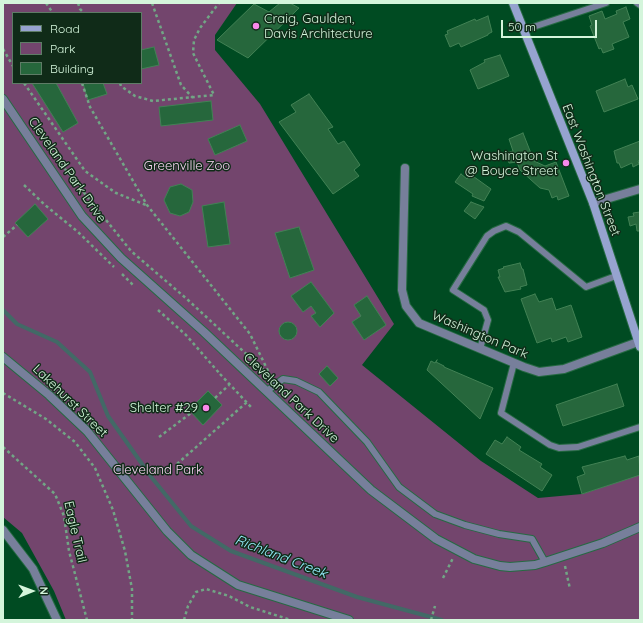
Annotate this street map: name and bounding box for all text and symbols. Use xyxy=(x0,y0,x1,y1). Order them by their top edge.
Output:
place label: Craig, Gaulden, Davis Architecture xyxy=(264,11,373,42)
legend xyxy=(12,12,142,84)
scale bar xyxy=(503,12,599,38)
text: 50 m xyxy=(508,19,536,34)
text: Road xyxy=(50,21,80,36)
marker: Craig, Gaulden, Davis Architecture xyxy=(251,21,261,31)
text: Park xyxy=(50,41,75,56)
text: Building xyxy=(50,61,94,76)
street label: East Washington Street xyxy=(559,102,623,238)
street label: Cleveland Park Drive xyxy=(25,114,109,226)
place label: Washington St @ Boyce Street xyxy=(465,148,558,179)
park label: Greenville Zoo xyxy=(144,158,230,174)
marker: Washington St @ Boyce Street xyxy=(561,158,571,168)
street label: Washington Park xyxy=(430,308,530,362)
street label: Cleveland Park Drive xyxy=(240,350,342,446)
street label: Lakehurst Street xyxy=(29,361,111,441)
place label: Shelter #29 xyxy=(130,400,198,416)
marker: Shelter #29 xyxy=(201,403,211,413)
park label: Cleveland Park xyxy=(113,462,203,478)
street label: Eagle Trail xyxy=(60,500,90,564)
water label: Richland Creek xyxy=(233,532,329,582)
north arrow xyxy=(12,571,52,611)
text: N xyxy=(37,587,51,595)

